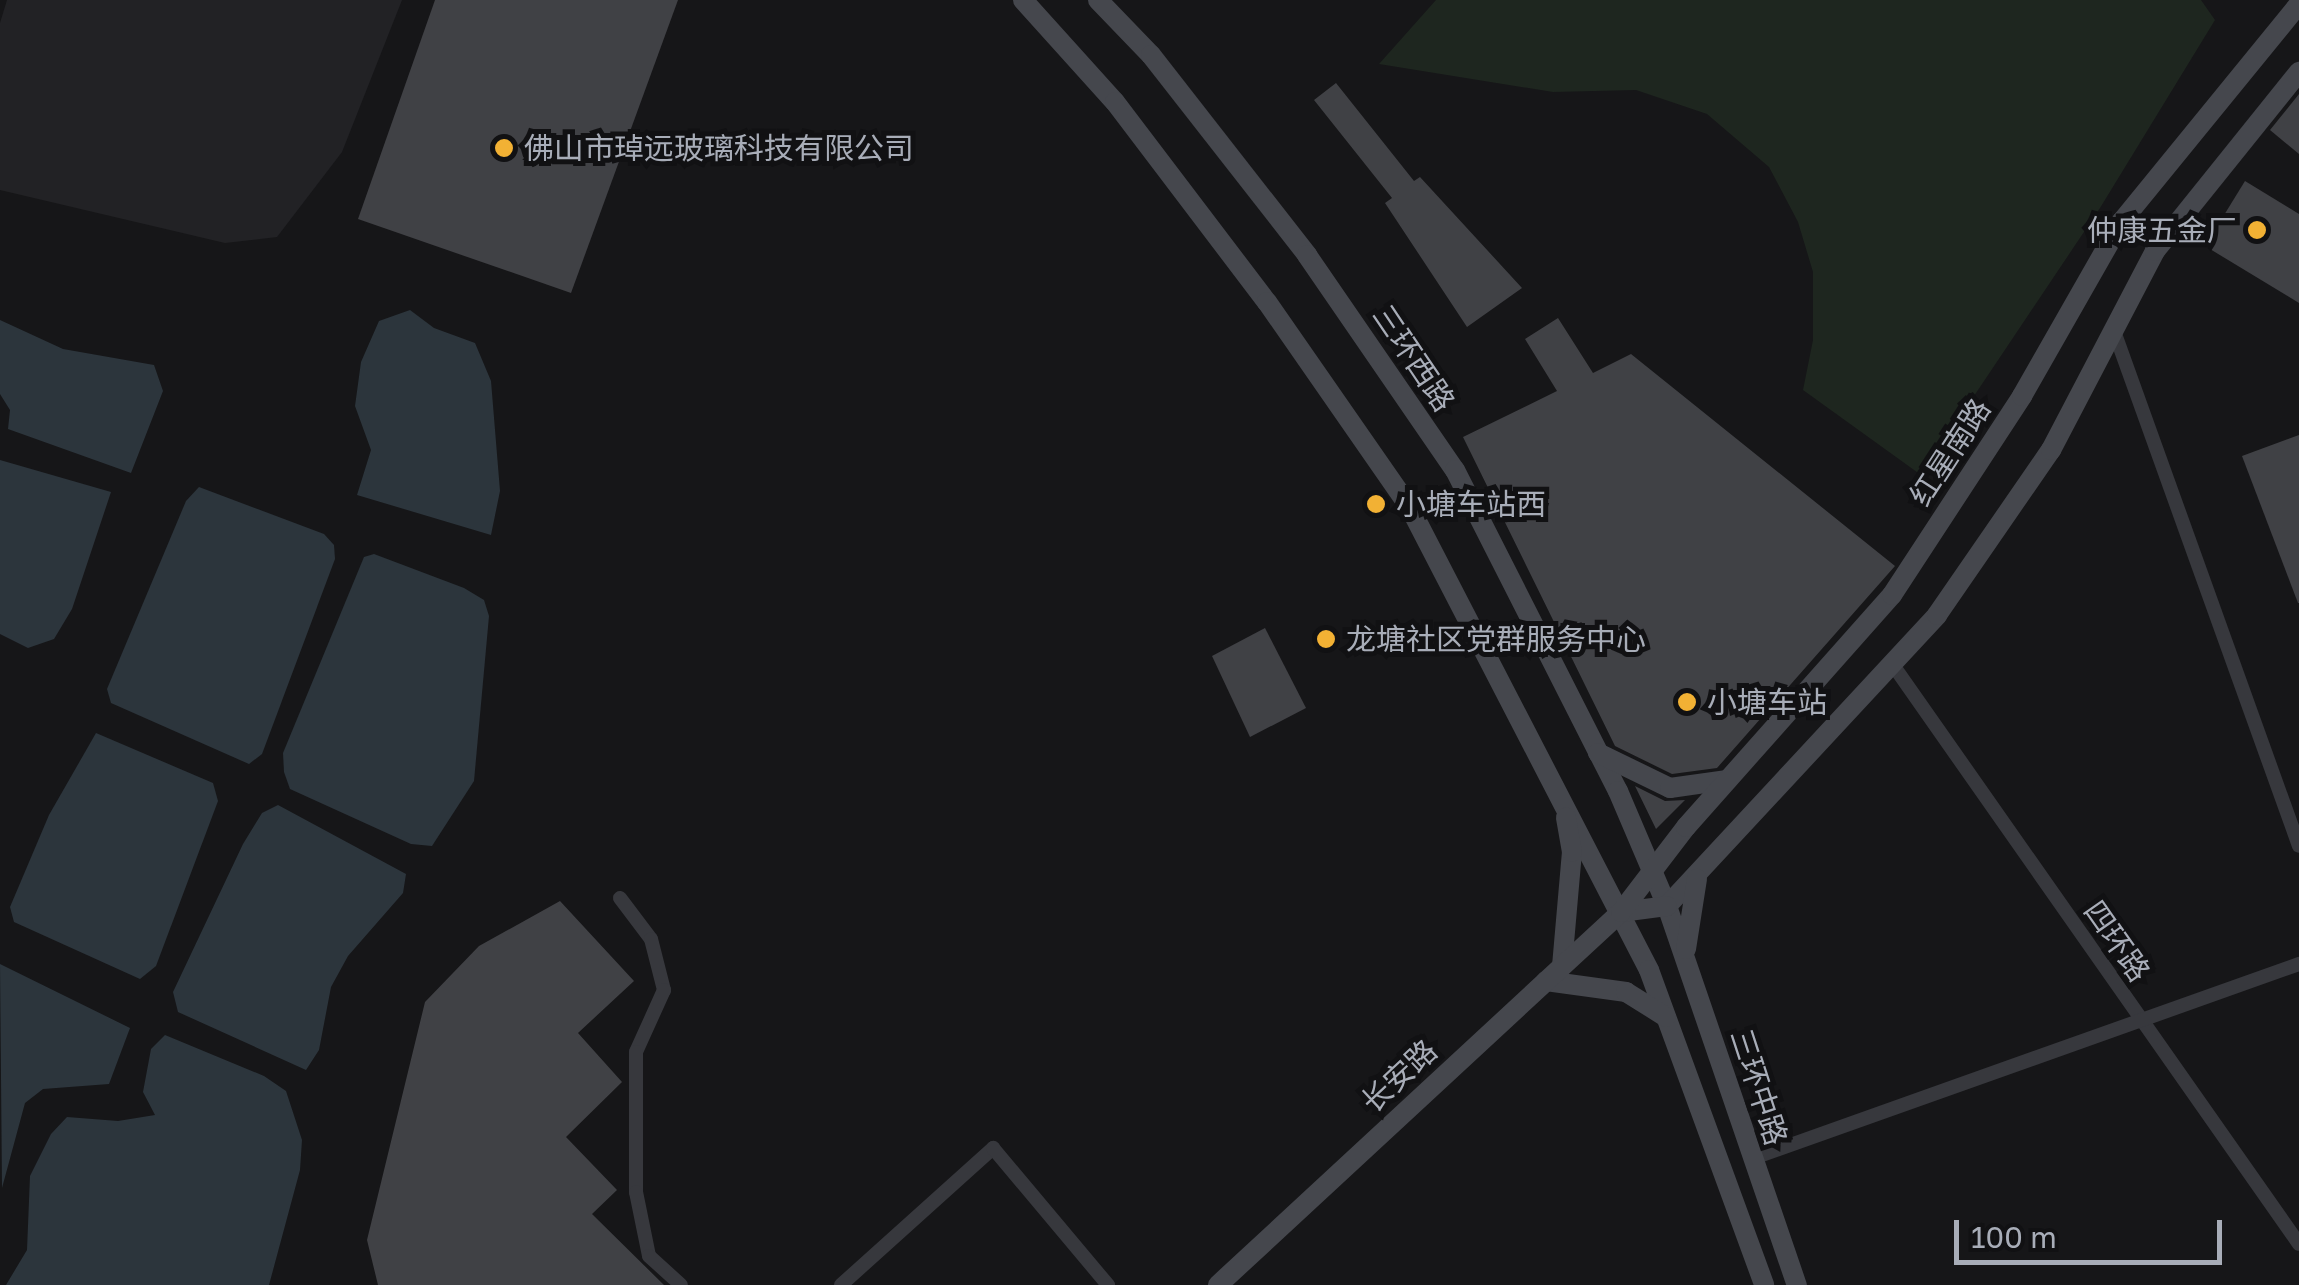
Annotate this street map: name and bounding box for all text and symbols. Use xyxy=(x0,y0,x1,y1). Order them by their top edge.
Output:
place label: 佛山市琸远玻璃科技有限公司 xyxy=(524,130,914,166)
marker: 佛山市琸远玻璃科技有限公司 xyxy=(493,137,515,159)
place label: 仲康五金厂 xyxy=(2087,212,2237,248)
marker: 仲康五金厂 xyxy=(2246,219,2268,241)
street label: 三环西路 xyxy=(1366,298,1462,418)
street label: 红星南路 xyxy=(1902,392,1998,512)
place label: 小塘车站西 xyxy=(1396,486,1546,522)
marker: 小塘车站西 xyxy=(1365,493,1387,515)
place label: 龙塘社区党群服务中心 xyxy=(1346,621,1646,657)
marker: 龙塘社区党群服务中心 xyxy=(1315,628,1337,650)
place label: 小塘车站 xyxy=(1707,684,1827,720)
marker: 小塘车站 xyxy=(1676,691,1698,713)
street label: 四环路 xyxy=(2076,894,2158,988)
street label: 三环中路 xyxy=(1723,1024,1795,1150)
street label: 长安路 xyxy=(1354,1032,1444,1120)
scale bar xyxy=(1959,1200,2226,1262)
text: 100 m xyxy=(1971,1219,2057,1255)

